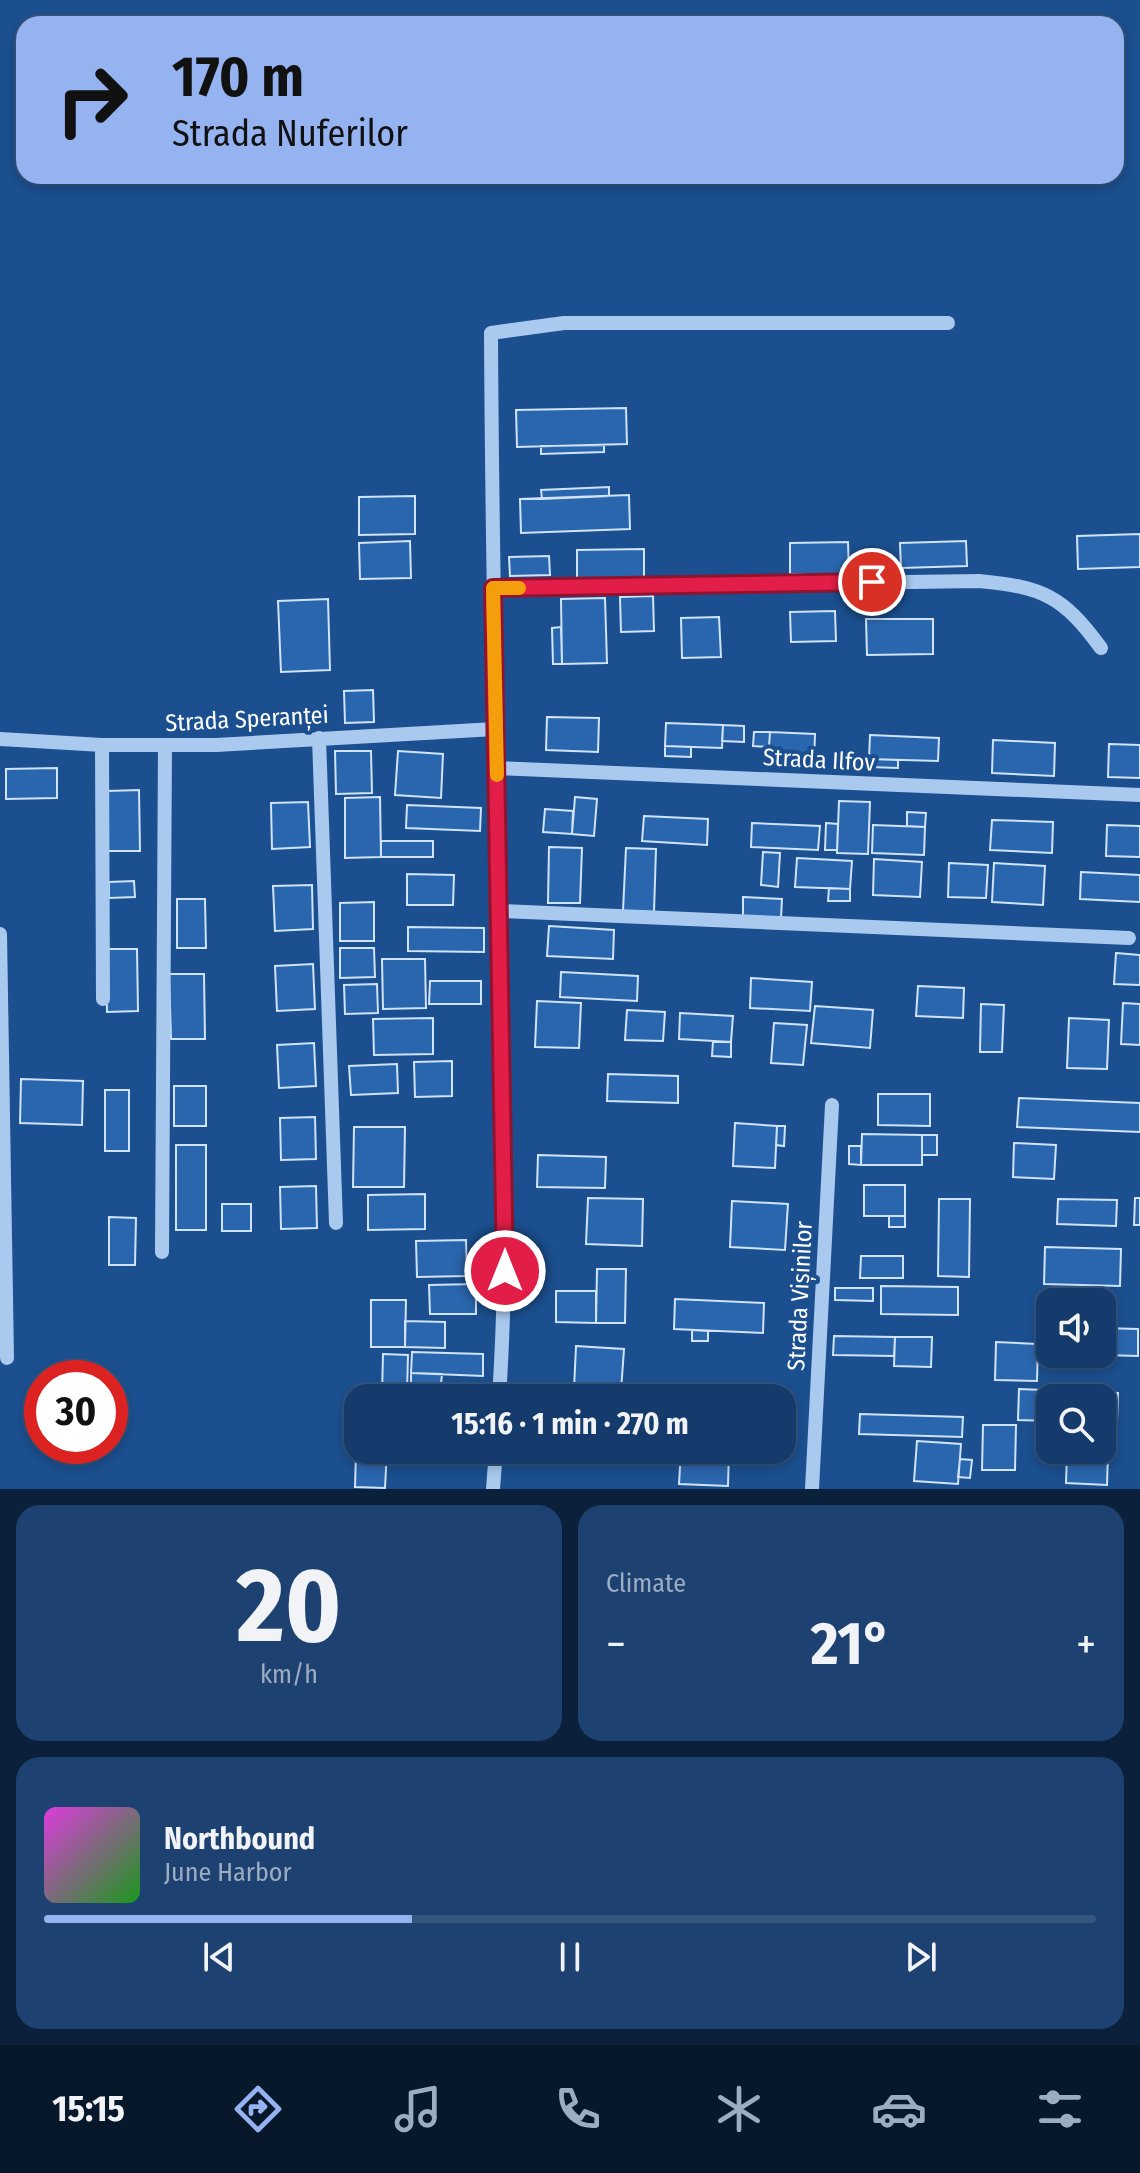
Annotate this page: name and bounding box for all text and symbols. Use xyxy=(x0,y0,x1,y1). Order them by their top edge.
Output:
text: 170 m xyxy=(172,44,304,111)
icon: right xyxy=(40,48,144,152)
text: Strada Nuferilor xyxy=(172,112,408,156)
pin xyxy=(838,548,906,616)
icon: arrive xyxy=(850,560,894,604)
street label: Strada Speranței xyxy=(165,701,329,738)
street label: Strada Ilfov xyxy=(762,743,876,777)
street label: Strada Vișinilor xyxy=(782,1220,819,1372)
position arrow xyxy=(463,1229,547,1313)
map controls xyxy=(1036,1288,1116,1464)
button: sound xyxy=(1036,1288,1116,1368)
speed limit sign: 30 xyxy=(24,1360,128,1464)
button: search xyxy=(1036,1384,1116,1464)
text: 15:16 · 1 min · 270 m xyxy=(451,1406,689,1442)
text: 20 xyxy=(237,1544,341,1669)
text: Climate xyxy=(606,1568,686,1599)
text: 21° xyxy=(811,1608,891,1680)
text: − xyxy=(606,1618,626,1671)
text: + xyxy=(1076,1618,1096,1671)
text: km/h xyxy=(260,1659,318,1690)
text: Northbound xyxy=(164,1821,315,1857)
text: June Harbor xyxy=(164,1857,292,1888)
icon: previous xyxy=(197,1935,241,1979)
icon: pause xyxy=(548,1935,592,1979)
icon: next xyxy=(899,1935,943,1979)
icon: directions xyxy=(230,2081,286,2137)
icon: music xyxy=(390,2081,446,2137)
icon: phone xyxy=(550,2081,606,2137)
icon: climate xyxy=(711,2081,767,2137)
icon: car xyxy=(871,2081,927,2137)
icon: filters xyxy=(1032,2081,1088,2137)
text: 15:15 xyxy=(52,2087,125,2131)

